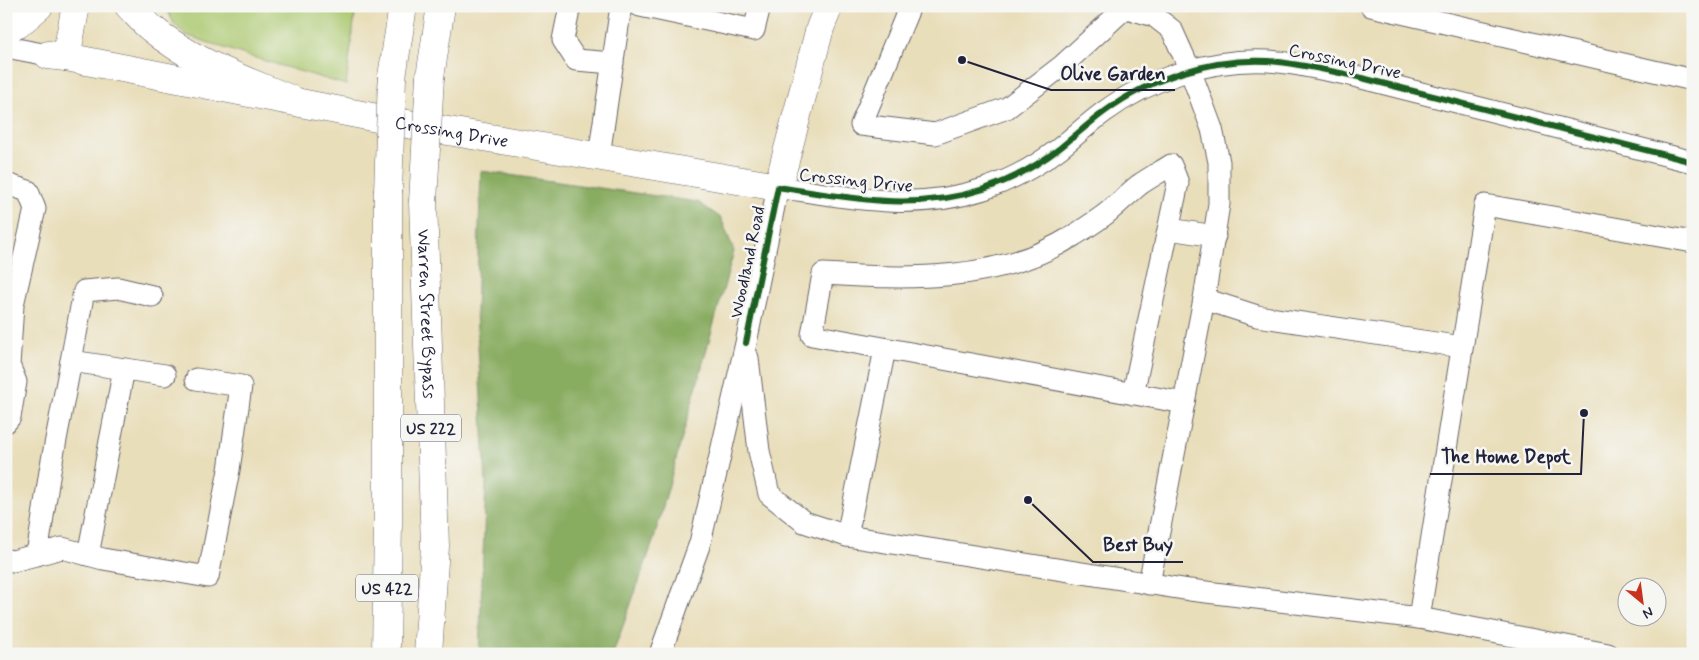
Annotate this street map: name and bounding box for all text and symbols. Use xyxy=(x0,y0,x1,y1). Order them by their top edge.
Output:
street label: Crossing Drive xyxy=(1286,38,1403,86)
callout: Olive Garden xyxy=(1051,56,1175,90)
text: Olive Garden xyxy=(1060,62,1166,87)
street label: Crossing Drive xyxy=(393,111,510,154)
street label: Crossing Drive xyxy=(798,163,914,199)
street label: Woodland Road xyxy=(724,204,772,321)
street label: Warren Street Bypass xyxy=(411,229,441,399)
road number: US 222 xyxy=(401,414,461,442)
callout: The Home Depot xyxy=(1430,440,1581,474)
text: The Home Depot xyxy=(1441,445,1572,470)
callout: Best Buy xyxy=(1093,528,1183,562)
text: Best Buy xyxy=(1103,533,1173,558)
road number: US 422 xyxy=(356,574,418,602)
north arrow xyxy=(1616,578,1666,628)
text: N xyxy=(1639,602,1656,623)

